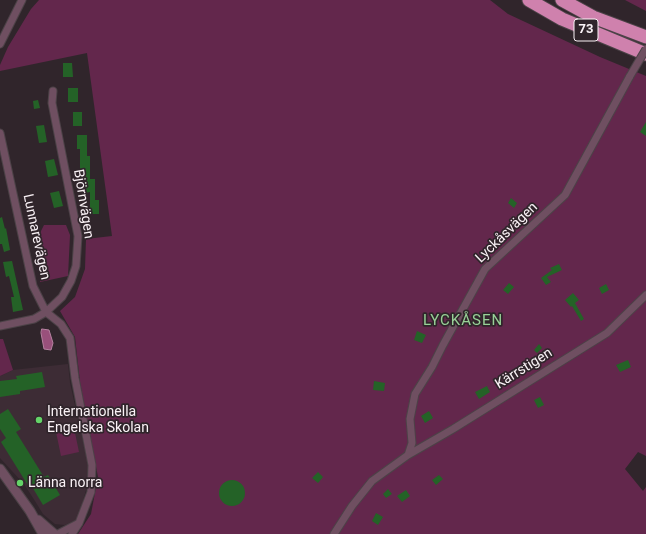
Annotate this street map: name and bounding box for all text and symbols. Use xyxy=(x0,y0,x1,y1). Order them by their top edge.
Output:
road number: 73 xyxy=(574,19,598,41)
street label: Björnvägen xyxy=(69,168,97,240)
street label: Lunnarevägen xyxy=(19,193,53,281)
street label: Lyckåsvägen xyxy=(472,199,542,267)
district label: LYCKÅSEN xyxy=(423,312,503,330)
street label: Kärrstigen xyxy=(492,345,556,393)
place label: Internationella Engelska Skolan xyxy=(47,404,149,436)
marker: Internationella Engelska Skolan xyxy=(34,415,44,425)
place label: Länna norra xyxy=(28,475,102,491)
marker: Länna norra xyxy=(15,478,25,488)

